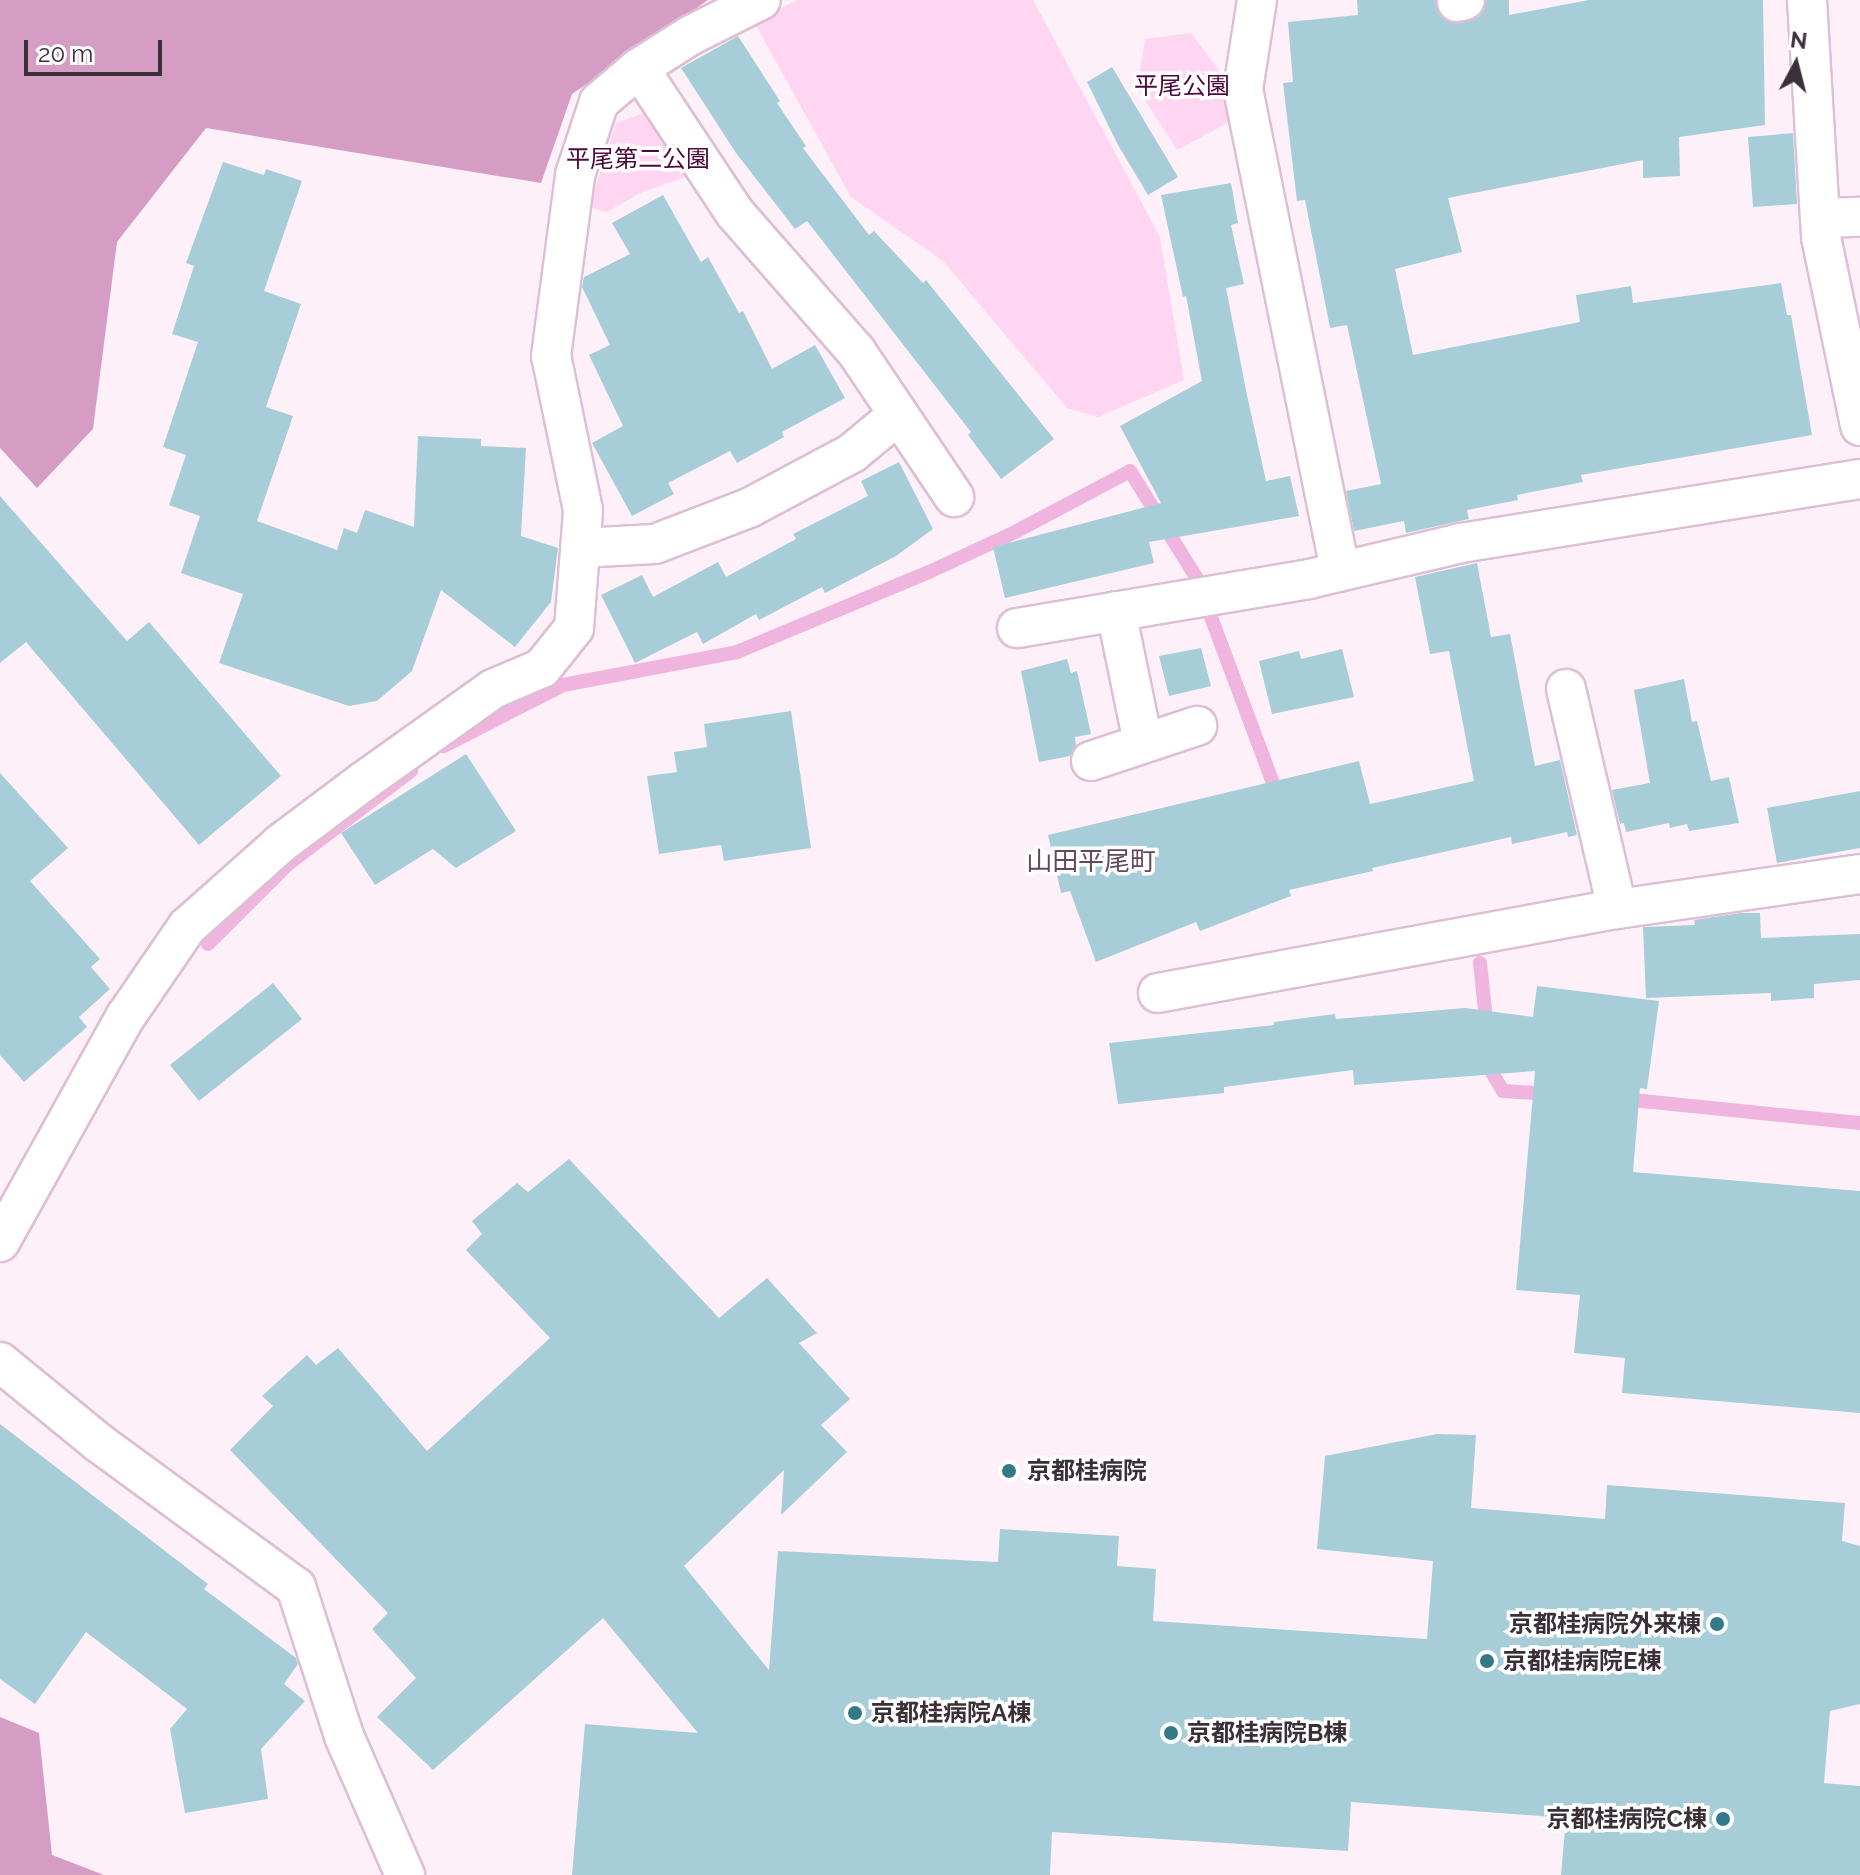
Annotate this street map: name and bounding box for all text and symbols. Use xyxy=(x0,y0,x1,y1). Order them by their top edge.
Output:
scale bar xyxy=(28,24,166,74)
north arrow xyxy=(1756,24,1836,104)
text: N xyxy=(1789,26,1809,54)
text: 20 m xyxy=(38,39,93,68)
park label: 平尾公園 xyxy=(1134,72,1230,100)
park label: 平尾第二公園 xyxy=(566,145,710,173)
district label: 山田平尾町 xyxy=(1026,846,1156,878)
place label: 京都桂病院 xyxy=(1027,1457,1147,1485)
marker: 京都桂病院 xyxy=(998,1460,1020,1482)
place label: 京都桂病院外来棟 xyxy=(1509,1610,1701,1638)
marker: 京都桂病院外来棟 xyxy=(1708,1615,1726,1633)
place label: 京都桂病院E棟 xyxy=(1503,1647,1661,1675)
marker: 京都桂病院E棟 xyxy=(1478,1652,1496,1670)
place label: 京都桂病院A棟 xyxy=(871,1699,1031,1727)
marker: 京都桂病院A棟 xyxy=(846,1704,864,1722)
place label: 京都桂病院B棟 xyxy=(1187,1719,1347,1747)
marker: 京都桂病院B棟 xyxy=(1162,1724,1180,1742)
place label: 京都桂病院C棟 xyxy=(1547,1805,1707,1833)
marker: 京都桂病院C棟 xyxy=(1714,1810,1732,1828)

